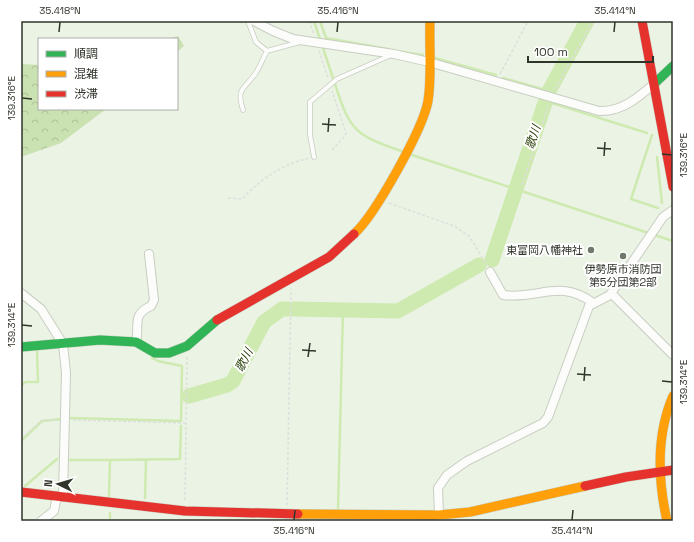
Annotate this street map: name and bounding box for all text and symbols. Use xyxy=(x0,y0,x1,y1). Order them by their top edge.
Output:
text: 35.418°N xyxy=(39,4,81,17)
text: 35.416°N xyxy=(317,4,359,17)
text: 35.414°N xyxy=(594,4,636,17)
legend xyxy=(38,38,178,110)
scale bar xyxy=(528,38,653,64)
text: 100 m xyxy=(534,44,568,60)
text: 順調 xyxy=(74,46,98,62)
text: 混雑 xyxy=(74,66,98,82)
text: 139.316°E xyxy=(5,75,18,120)
text: 渋滞 xyxy=(74,86,98,102)
water label: 歌川 xyxy=(522,121,545,151)
text: 139.316°E xyxy=(677,132,690,177)
place label: 東富岡八幡神社 xyxy=(506,243,583,257)
marker: 東富岡八幡神社 xyxy=(586,245,596,255)
marker: 伊勢原市消防団 第5分団第2部 xyxy=(618,251,628,261)
place label: 伊勢原市消防団 第5分団第2部 xyxy=(585,262,662,289)
text: 139.314°E xyxy=(5,302,18,347)
water label: 歌川 xyxy=(231,344,258,374)
text: 139.314°E xyxy=(677,359,690,404)
north arrow xyxy=(38,464,78,504)
text: N xyxy=(41,479,55,487)
text: 35.416°N xyxy=(273,524,315,537)
text: 35.414°N xyxy=(551,524,593,537)

